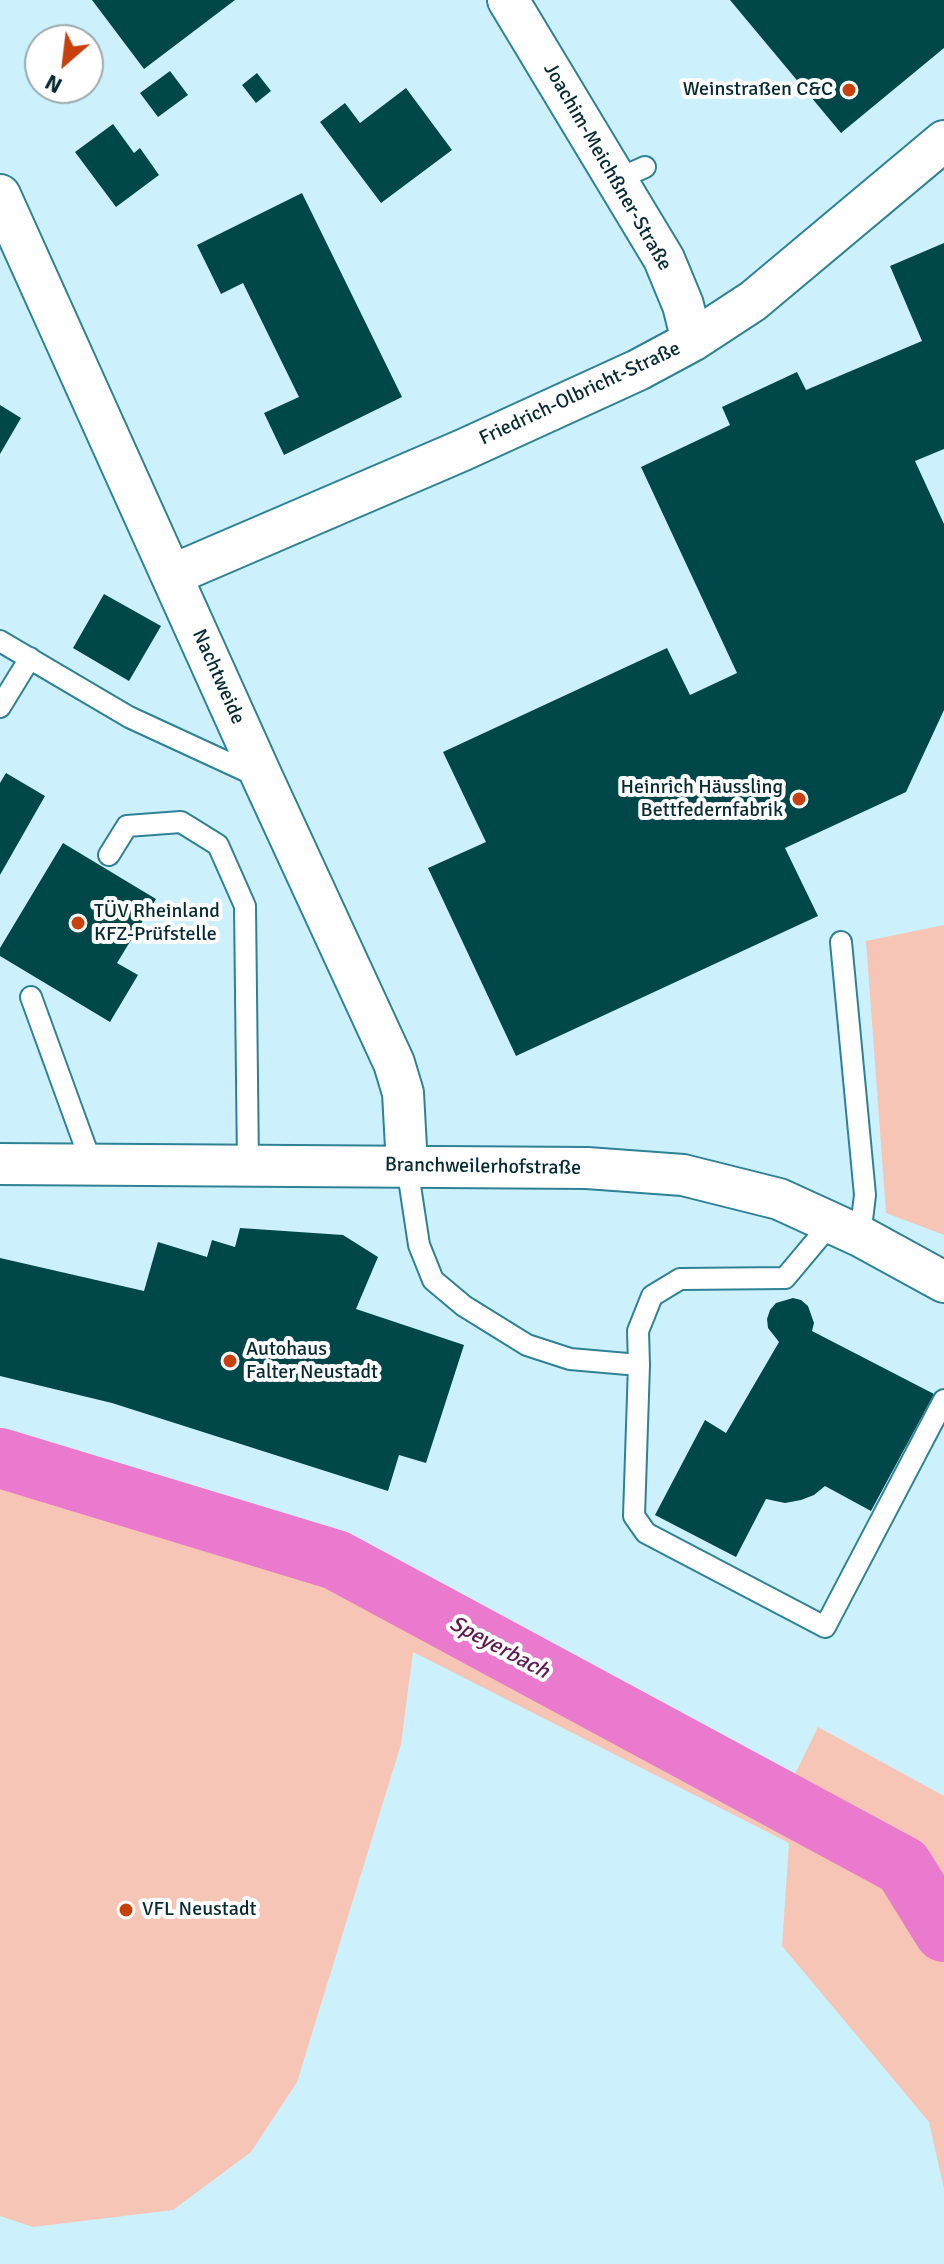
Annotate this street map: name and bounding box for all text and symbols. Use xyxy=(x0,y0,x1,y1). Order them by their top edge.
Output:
north arrow xyxy=(24,24,104,104)
street label: Joachim-Meichßner-Straße xyxy=(538,59,676,275)
text: N xyxy=(40,68,67,99)
place label: Weinstraßen C&C xyxy=(683,78,833,102)
marker: Weinstraßen C&C xyxy=(840,81,858,99)
street label: Friedrich-Olbricht-Straße xyxy=(476,337,684,451)
street label: Nachtweide xyxy=(186,626,250,728)
place label: Heinrich Häussling Bettfedernfabrik xyxy=(621,776,783,823)
marker: Heinrich Häussling Bettfedernfabrik xyxy=(790,790,808,808)
place label: TÜV Rheinland KFZ-Prüfstelle xyxy=(94,900,220,947)
marker: TÜV Rheinland KFZ-Prüfstelle xyxy=(69,914,87,932)
street label: Branchweilerhofstraße xyxy=(385,1153,581,1181)
place label: Autohaus Falter Neustadt xyxy=(246,1338,378,1385)
marker: Autohaus Falter Neustadt xyxy=(221,1352,239,1370)
water label: Speyerbach xyxy=(445,1611,553,1685)
place label: VFL Neustadt xyxy=(142,1898,257,1922)
marker: VFL Neustadt xyxy=(117,1901,135,1919)

